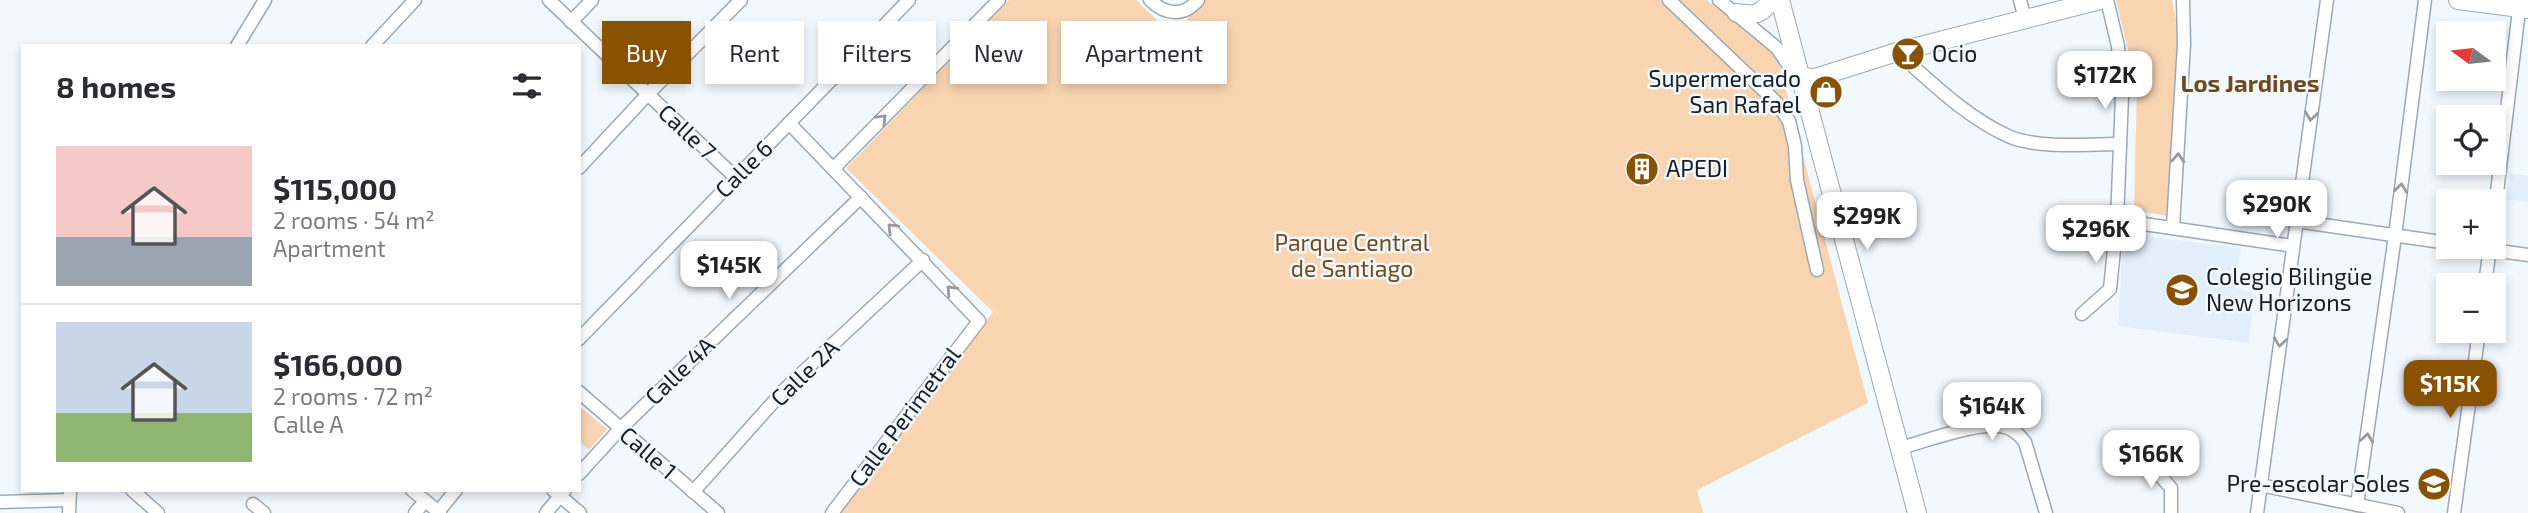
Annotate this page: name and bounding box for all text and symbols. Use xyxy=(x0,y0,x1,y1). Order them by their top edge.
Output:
chip: Buy xyxy=(602,21,691,84)
chip: Rent xyxy=(705,21,804,84)
chip: Filters xyxy=(818,21,936,84)
chip: New xyxy=(950,21,1047,84)
chip: Apartment xyxy=(1061,21,1227,84)
north arrow xyxy=(2436,21,2506,91)
map controls xyxy=(2436,21,2506,343)
bar icon: Ocio xyxy=(1889,35,1927,73)
place label: Ocio xyxy=(1932,39,1977,67)
pin: $172K xyxy=(2056,52,2154,111)
text: $172K xyxy=(2073,60,2137,88)
place label: Supermercado San Rafael xyxy=(1649,64,1801,118)
icon: filters xyxy=(508,67,546,105)
text: 8 homes xyxy=(56,68,176,104)
district label: Los Jardines xyxy=(2181,68,2319,97)
shop icon: Supermercado San Rafael xyxy=(1807,73,1845,111)
street label: Calle 7 xyxy=(653,98,722,165)
button: locate xyxy=(2436,105,2506,175)
one-way arrow xyxy=(2303,110,2318,122)
one-way arrow xyxy=(874,115,886,127)
street label: Calle 6 xyxy=(709,134,778,203)
building icon: APEDI xyxy=(1623,150,1661,188)
one-way arrow xyxy=(2170,152,2185,163)
place label: APEDI xyxy=(1666,154,1728,182)
text: $115,000 xyxy=(273,170,397,206)
icon: home xyxy=(112,174,196,258)
pin: $290K xyxy=(2228,180,2326,240)
one-way arrow xyxy=(2394,182,2409,194)
text: $290K xyxy=(2242,189,2312,217)
button: + xyxy=(2436,189,2506,259)
pin: $299K xyxy=(1818,192,1916,252)
text: $299K xyxy=(1833,201,1901,229)
pin: $296K xyxy=(2047,205,2145,265)
text: 2 rooms · 54 m² xyxy=(273,206,435,234)
text: $296K xyxy=(2062,214,2130,242)
one-way arrow xyxy=(888,224,901,237)
park label: Parque Central de Santiago xyxy=(1274,228,1430,282)
text: Apartment xyxy=(273,234,386,262)
pin: $145K xyxy=(680,242,778,301)
text: $145K xyxy=(696,250,762,278)
place label: Colegio Bilingüe New Horizons xyxy=(2206,262,2372,316)
school or university icon: Colegio Bilingüe New Horizons xyxy=(2163,271,2201,309)
button: − xyxy=(2436,273,2506,343)
one-way arrow xyxy=(947,285,959,298)
street label: Calle 4A xyxy=(639,330,720,410)
street label: Calle 2A xyxy=(764,333,845,412)
one-way arrow xyxy=(2273,336,2288,347)
street label: Calle Perimetral xyxy=(843,341,966,492)
text: $166,000 xyxy=(273,346,403,382)
icon: home xyxy=(112,350,196,434)
pin: $115K xyxy=(2401,360,2499,420)
text: $115K xyxy=(2420,369,2480,397)
text: 2 rooms · 72 m² xyxy=(273,382,433,410)
pin: $164K xyxy=(1943,382,2041,442)
text: $164K xyxy=(1959,391,2025,419)
text: Calle A xyxy=(273,410,344,438)
street label: Calle 1 xyxy=(615,420,683,484)
pin: $166K xyxy=(2102,430,2200,490)
one-way arrow xyxy=(2359,432,2374,444)
text: $166K xyxy=(2119,439,2184,467)
school or university icon: Pre-escolar Soles xyxy=(2415,465,2453,503)
place label: Pre-escolar Soles xyxy=(2227,469,2410,497)

